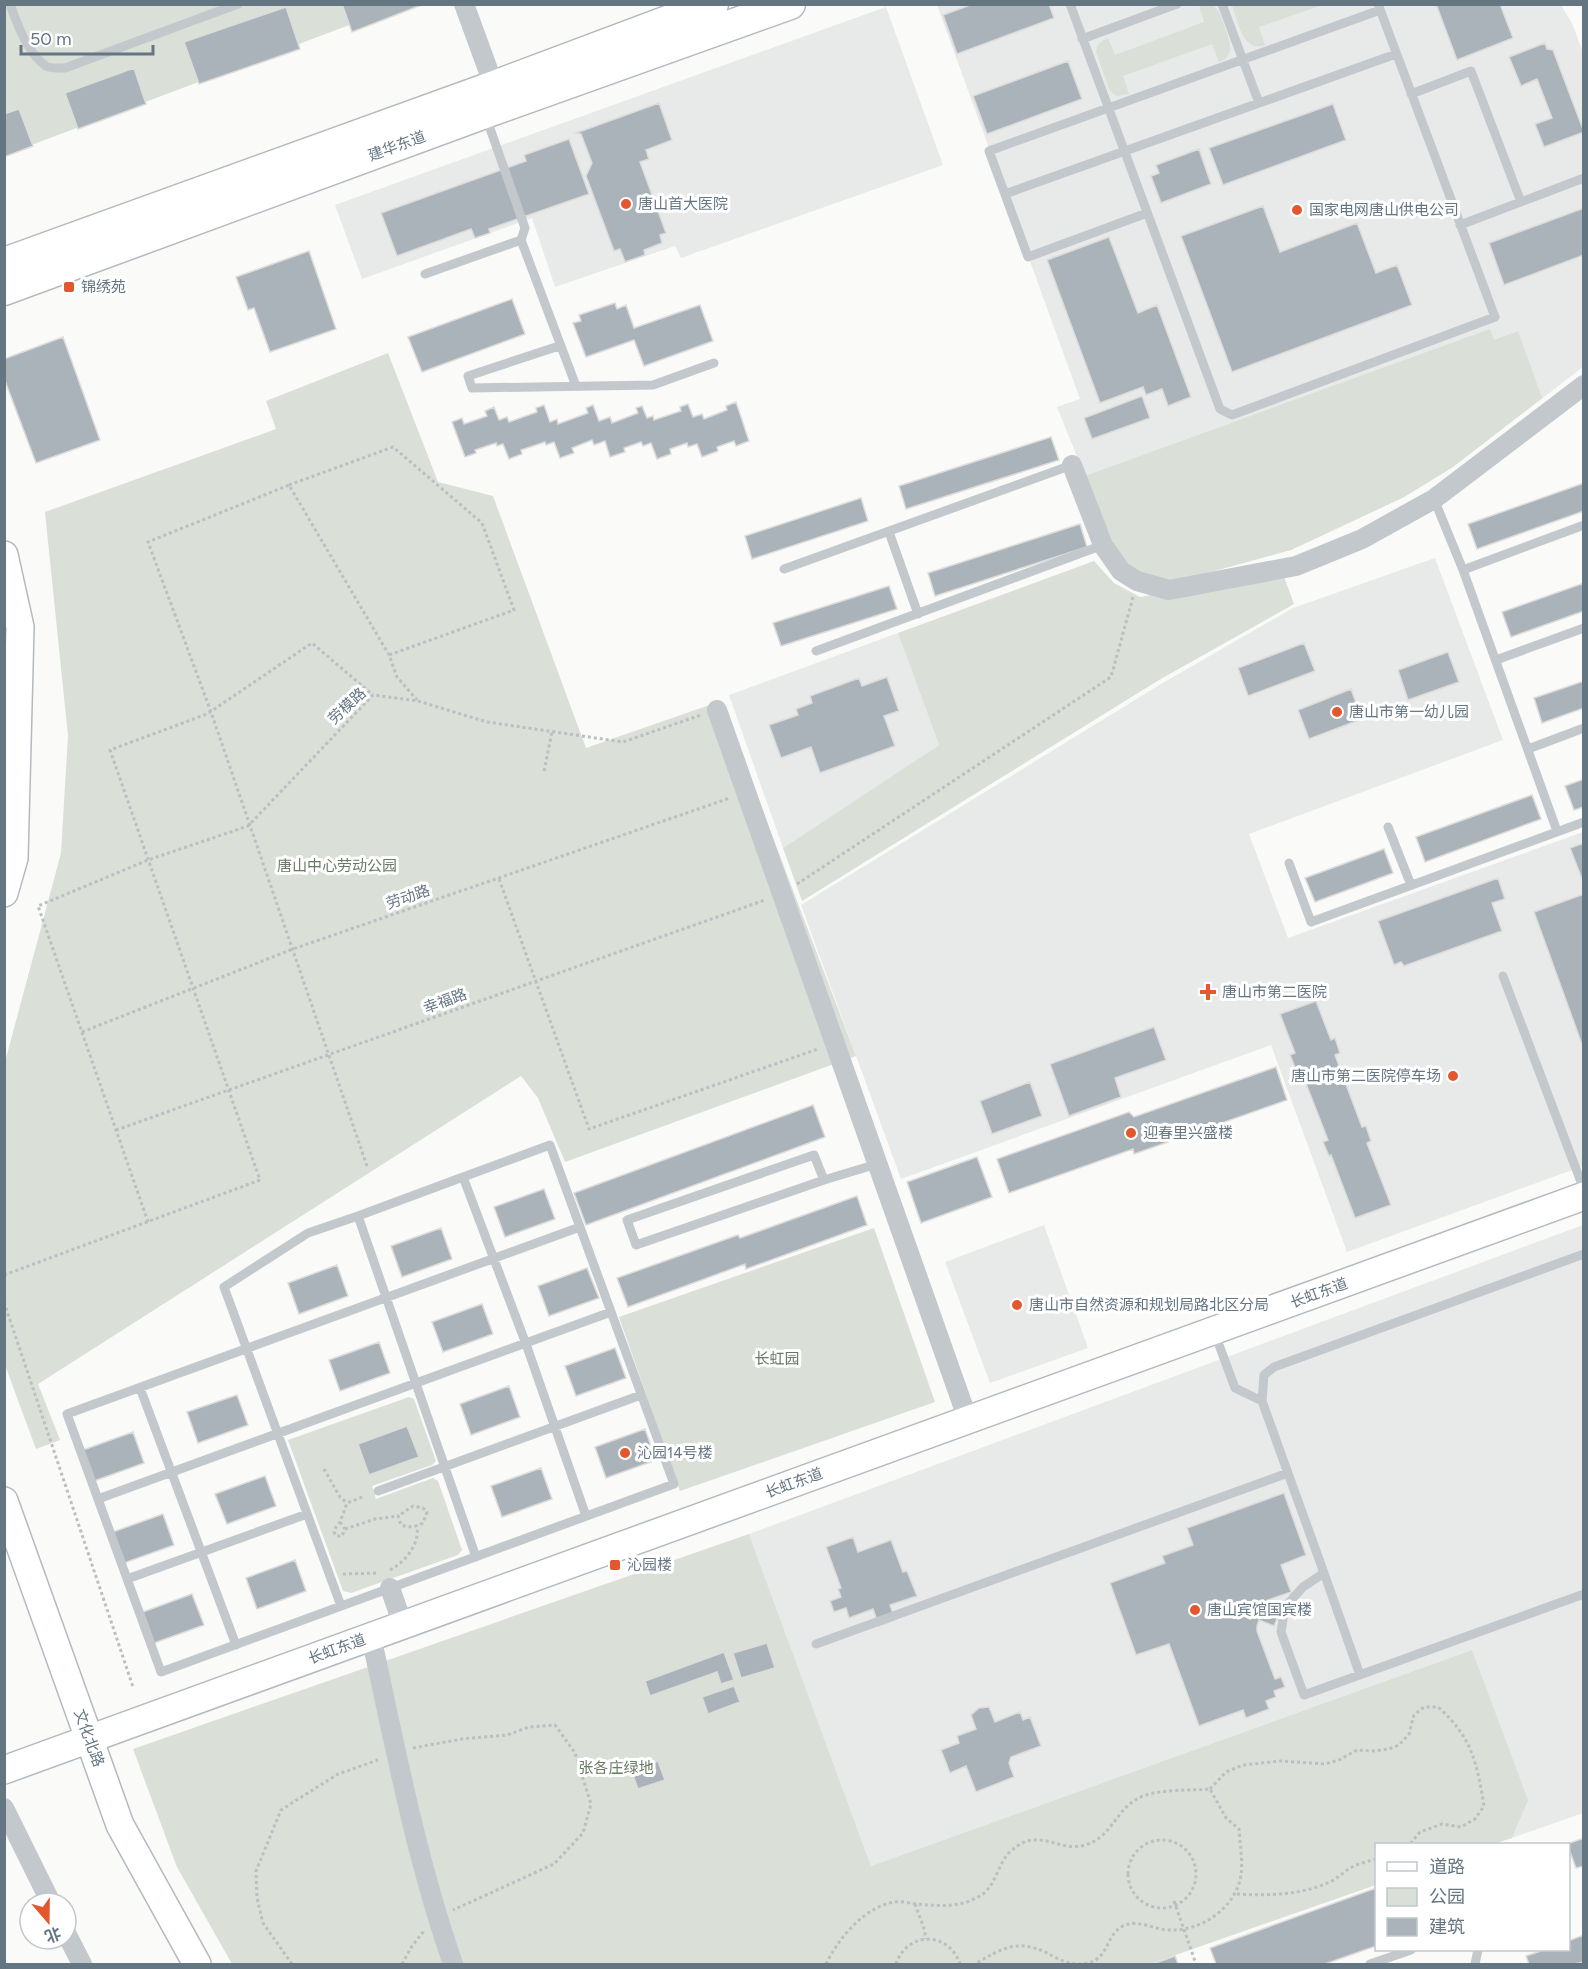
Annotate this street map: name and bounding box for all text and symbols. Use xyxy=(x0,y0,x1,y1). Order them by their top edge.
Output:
scale bar xyxy=(21,18,153,56)
text: 50 m xyxy=(30,28,72,50)
street label: 建华东道 xyxy=(366,127,428,165)
place label: 唐山首大医院 xyxy=(638,195,728,213)
marker: 唐山首大医院 xyxy=(619,197,633,211)
place label: 国家电网唐山供电公司 xyxy=(1309,201,1459,219)
marker: 国家电网唐山供电公司 xyxy=(1290,203,1304,217)
place label: 锦绣苑 xyxy=(81,278,126,296)
marker: 锦绣苑 xyxy=(62,280,76,294)
street label: 劳模路 xyxy=(324,684,370,728)
place label: 唐山市第一幼儿园 xyxy=(1349,703,1469,721)
marker: 唐山市第一幼儿园 xyxy=(1330,705,1344,719)
park label: 唐山中心劳动公园 xyxy=(277,857,397,875)
street label: 劳动路 xyxy=(384,881,432,913)
marker: 唐山市第二医院 xyxy=(1199,983,1217,1001)
place label: 唐山市第二医院 xyxy=(1222,983,1327,1001)
street label: 幸福路 xyxy=(421,985,469,1017)
place label: 唐山市第二医院停车场 xyxy=(1291,1067,1441,1085)
marker: 唐山市第二医院停车场 xyxy=(1446,1069,1460,1083)
place label: 迎春里兴盛楼 xyxy=(1143,1124,1233,1142)
marker: 迎春里兴盛楼 xyxy=(1124,1126,1138,1140)
street label: 长虹东道 xyxy=(1288,1274,1350,1312)
place label: 唐山市自然资源和规划局路北区分局 xyxy=(1029,1296,1269,1314)
marker: 唐山市自然资源和规划局路北区分局 xyxy=(1010,1298,1024,1312)
park label: 长虹园 xyxy=(754,1350,800,1368)
place label: 沁园14号楼 xyxy=(637,1444,713,1462)
marker: 沁园14号楼 xyxy=(618,1446,632,1460)
street label: 长虹东道 xyxy=(763,1464,825,1502)
place label: 沁园楼 xyxy=(627,1556,672,1574)
marker: 沁园楼 xyxy=(608,1558,622,1572)
place label: 唐山宾馆国宾楼 xyxy=(1207,1601,1312,1619)
marker: 唐山宾馆国宾楼 xyxy=(1188,1603,1202,1617)
street label: 长虹东道 xyxy=(306,1630,368,1668)
street label: 文化北路 xyxy=(70,1707,108,1769)
park label: 张各庄绿地 xyxy=(578,1759,654,1777)
legend xyxy=(1375,1843,1570,1951)
text: 道路 xyxy=(1429,1856,1465,1878)
text: 公园 xyxy=(1429,1886,1465,1908)
north arrow xyxy=(18,1891,78,1951)
text: 建筑 xyxy=(1429,1916,1465,1938)
text: 北 xyxy=(42,1923,64,1946)

